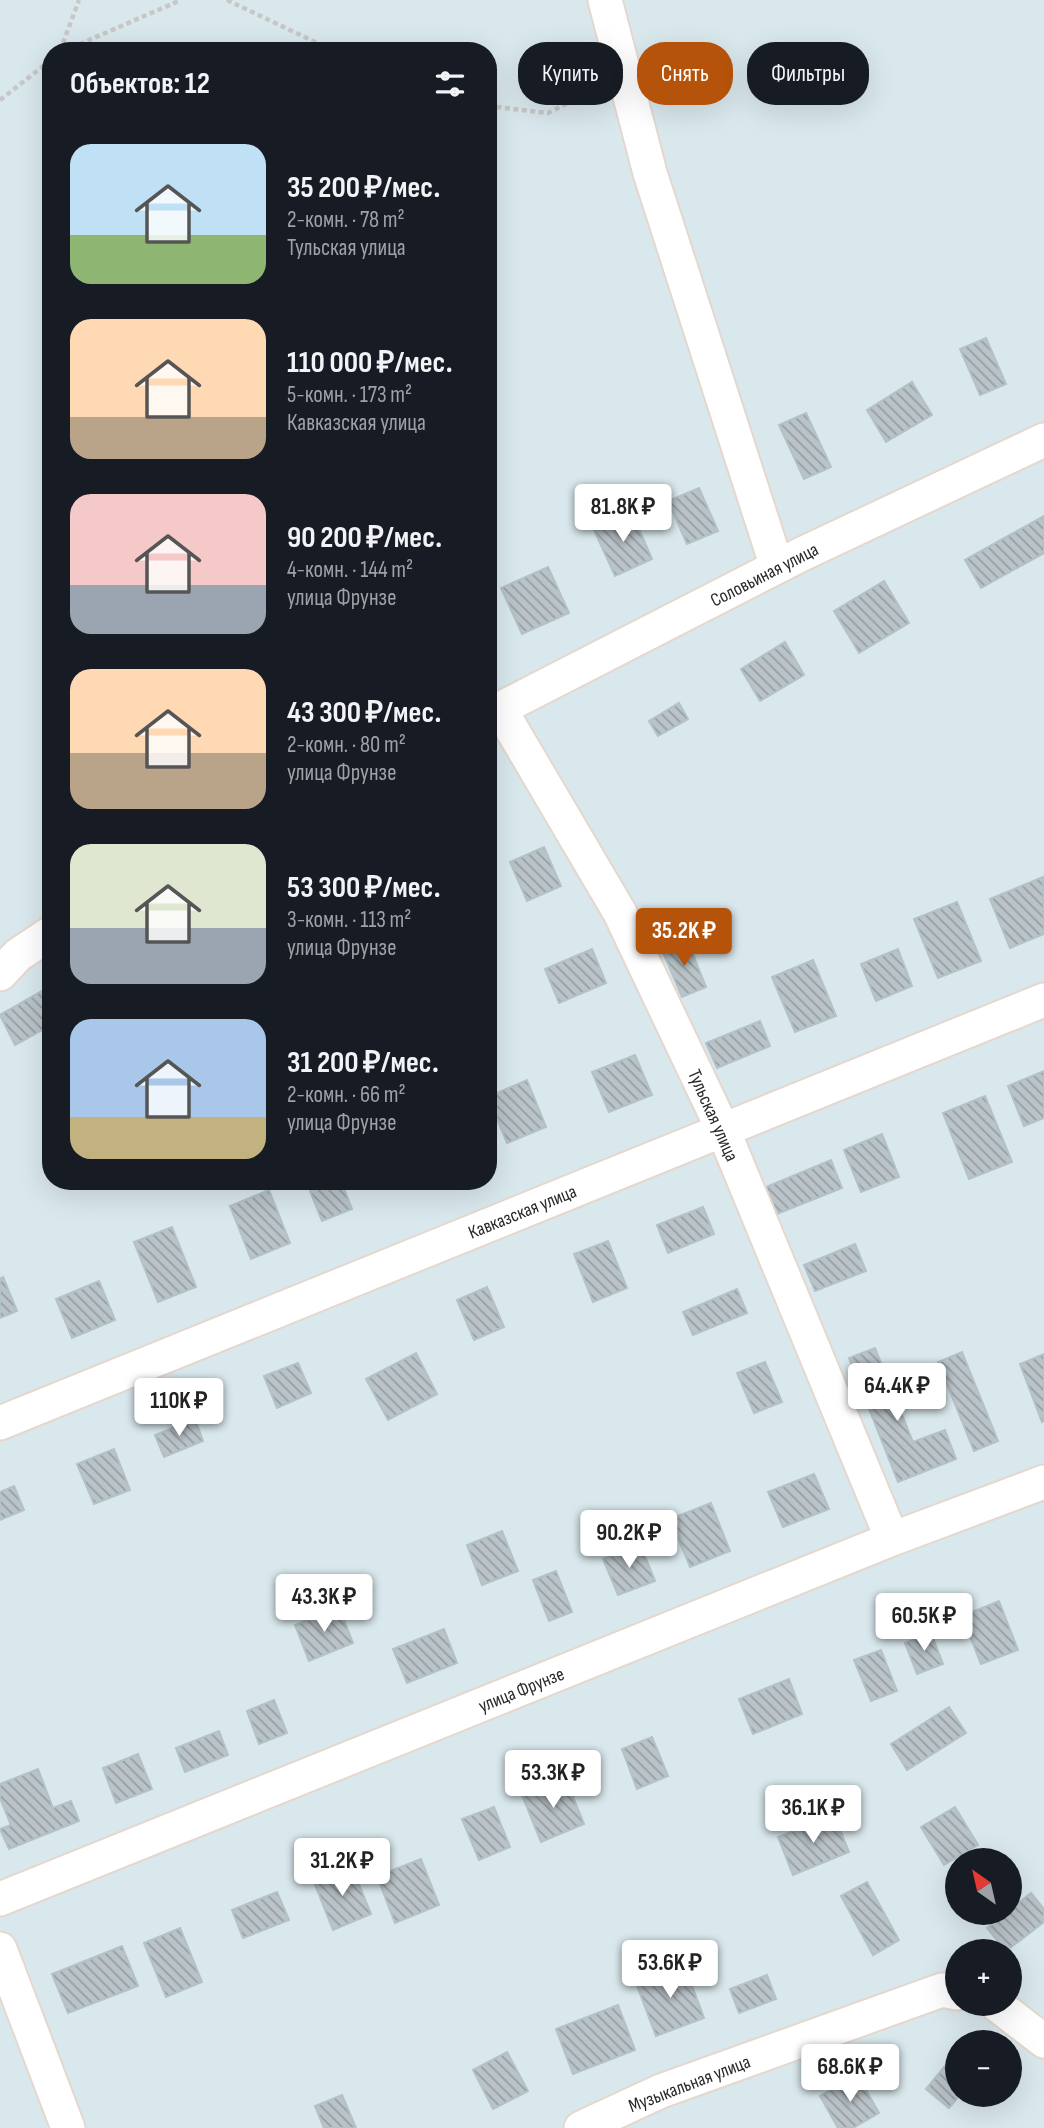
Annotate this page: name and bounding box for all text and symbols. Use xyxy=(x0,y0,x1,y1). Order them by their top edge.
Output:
chip: Купить xyxy=(518,42,623,105)
chip: Снять xyxy=(637,42,733,105)
chip: Фильтры xyxy=(747,42,869,105)
icon: filters xyxy=(431,65,469,103)
text: Объектов: 12 xyxy=(70,66,210,102)
text: 35 200 ₽/мес. xyxy=(287,170,440,206)
icon: home xyxy=(126,172,210,256)
text: 2-комн. · 78 m² xyxy=(287,206,405,234)
text: Тульская улица xyxy=(287,234,406,262)
text: 110 000 ₽/мес. xyxy=(287,345,453,381)
icon: home xyxy=(126,347,210,431)
text: 5-комн. · 173 m² xyxy=(287,381,412,409)
text: Кавказская улица xyxy=(287,409,426,437)
pin: 81.8K ₽ xyxy=(558,484,688,544)
text: 81.8K ₽ xyxy=(591,493,655,521)
text: 90 200 ₽/мес. xyxy=(287,520,442,556)
icon: home xyxy=(126,522,210,606)
street label: Соловьиная улица xyxy=(707,538,823,612)
text: 4-комн. · 144 m² xyxy=(287,556,413,584)
text: улица Фрунзе xyxy=(287,584,396,612)
text: 43 300 ₽/мес. xyxy=(287,695,441,731)
icon: home xyxy=(126,697,210,781)
text: 2-комн. · 80 m² xyxy=(287,731,406,759)
text: улица Фрунзе xyxy=(287,759,396,787)
text: 53 300 ₽/мес. xyxy=(287,870,441,906)
icon: home xyxy=(126,872,210,956)
text: 3-комн. · 113 m² xyxy=(287,906,411,934)
pin: 35.2K ₽ xyxy=(619,908,749,968)
text: 35.2K ₽ xyxy=(652,917,716,945)
text: улица Фрунзе xyxy=(287,934,396,962)
text: 31 200 ₽/мес. xyxy=(287,1045,439,1081)
icon: home xyxy=(126,1047,210,1131)
street label: Тульская улица xyxy=(682,1066,743,1165)
text: 2-комн. · 66 m² xyxy=(287,1081,406,1109)
text: улица Фрунзе xyxy=(287,1109,396,1137)
street label: Кавказская улица xyxy=(465,1180,580,1245)
pin: 64.4K ₽ xyxy=(832,1364,962,1423)
text: 64.4K ₽ xyxy=(864,1372,930,1400)
pin: 110K ₽ xyxy=(122,1378,236,1438)
text: 110K ₽ xyxy=(150,1387,208,1415)
pin: 90.2K ₽ xyxy=(564,1510,694,1570)
text: 90.2K ₽ xyxy=(596,1519,662,1547)
pin: 43.3K ₽ xyxy=(259,1574,389,1634)
text: 43.3K ₽ xyxy=(292,1583,356,1611)
pin: 60.5K ₽ xyxy=(859,1594,989,1653)
text: 60.5K ₽ xyxy=(892,1602,956,1630)
street label: улица Фрунзе xyxy=(475,1663,568,1718)
pin: 53.3K ₽ xyxy=(488,1750,618,1810)
text: 53.3K ₽ xyxy=(521,1759,585,1787)
pin: 36.1K ₽ xyxy=(748,1786,878,1845)
text: 36.1K ₽ xyxy=(781,1794,845,1822)
pin: 31.2K ₽ xyxy=(277,1839,407,1898)
text: 31.2K ₽ xyxy=(310,1847,374,1875)
north arrow xyxy=(945,1848,1022,1925)
map controls xyxy=(945,1848,1022,2107)
button: + xyxy=(945,1939,1022,2016)
pin: 53.6K ₽ xyxy=(605,1940,735,2000)
text: 53.6K ₽ xyxy=(638,1949,702,1977)
button: − xyxy=(945,2030,1022,2107)
pin: 68.6K ₽ xyxy=(785,2044,915,2104)
street label: Музыкальная улица xyxy=(625,2051,754,2118)
text: 68.6K ₽ xyxy=(817,2053,883,2081)

